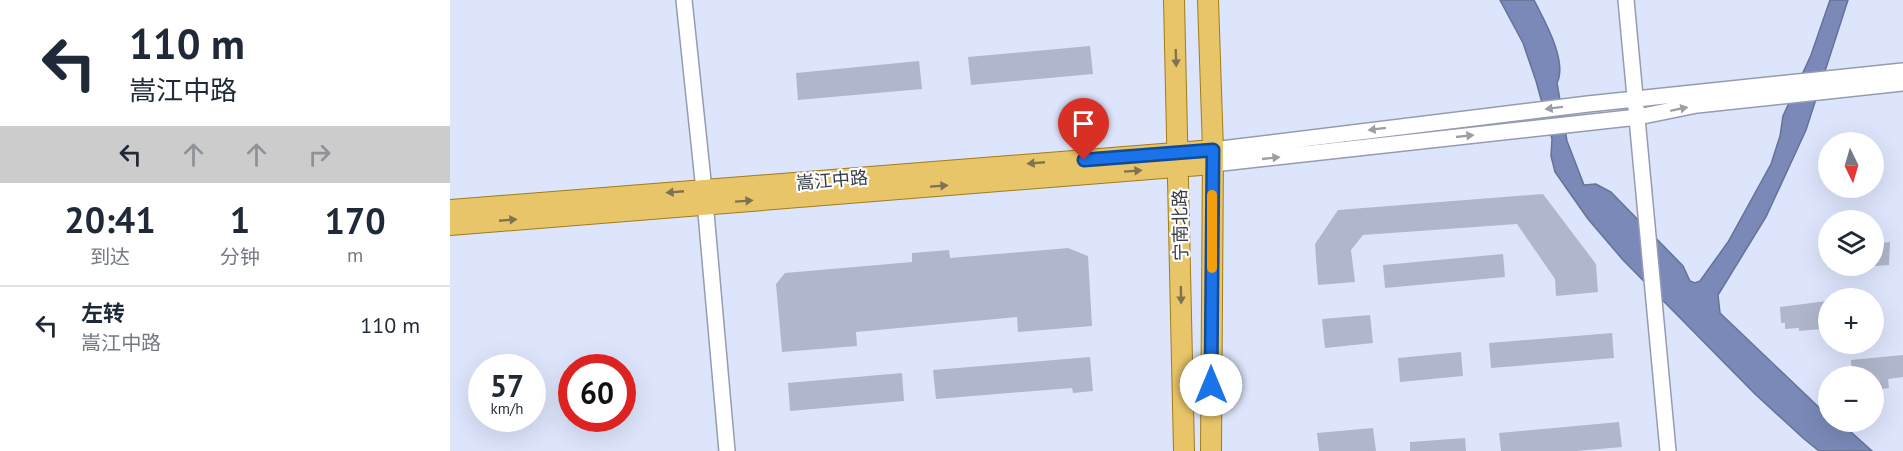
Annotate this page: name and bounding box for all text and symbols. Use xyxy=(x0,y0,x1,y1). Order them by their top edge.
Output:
text: 110 m xyxy=(129,16,245,71)
icon: left xyxy=(30,24,108,102)
one-way arrow xyxy=(1171,49,1180,68)
text: 嵩江中路 xyxy=(129,73,237,107)
pin xyxy=(1058,98,1109,160)
one-way arrow xyxy=(1544,103,1563,112)
one-way arrow xyxy=(1670,104,1689,113)
icon: arrive xyxy=(1067,107,1100,140)
one-way arrow xyxy=(1368,125,1387,134)
one-way arrow xyxy=(1455,131,1474,141)
north arrow xyxy=(1818,132,1884,198)
map controls xyxy=(1818,132,1884,432)
icon: left xyxy=(114,138,147,171)
icon: ahead xyxy=(177,138,210,171)
icon: ahead xyxy=(240,138,273,171)
icon: right xyxy=(303,138,336,171)
one-way arrow xyxy=(1262,153,1281,163)
one-way arrow xyxy=(1027,159,1046,168)
street label: 嵩江中路 xyxy=(795,165,869,195)
one-way arrow xyxy=(1124,166,1143,176)
one-way arrow xyxy=(929,181,948,191)
one-way arrow xyxy=(665,187,684,197)
street label: 宁南北路 xyxy=(1168,189,1192,261)
text: 20:41 xyxy=(64,196,156,243)
text: 1 xyxy=(230,196,250,243)
one-way arrow xyxy=(735,196,754,206)
text: 170 xyxy=(324,197,386,244)
button: layers xyxy=(1818,210,1884,276)
one-way arrow xyxy=(499,216,518,225)
text: m xyxy=(347,242,363,268)
text: 到达 xyxy=(90,244,130,270)
text: 分钟 xyxy=(220,244,260,270)
one-way arrow xyxy=(1176,285,1186,304)
button: + xyxy=(1818,288,1884,354)
text: 左转 xyxy=(81,299,125,327)
icon: left xyxy=(30,309,63,342)
text: 110 m xyxy=(360,311,420,339)
text: 嵩江中路 xyxy=(81,330,161,356)
position arrow xyxy=(1179,353,1243,417)
speed limit sign: 60 xyxy=(558,354,636,432)
text: 57 xyxy=(490,366,524,405)
button: − xyxy=(1818,366,1884,432)
text: km/h xyxy=(491,399,523,418)

